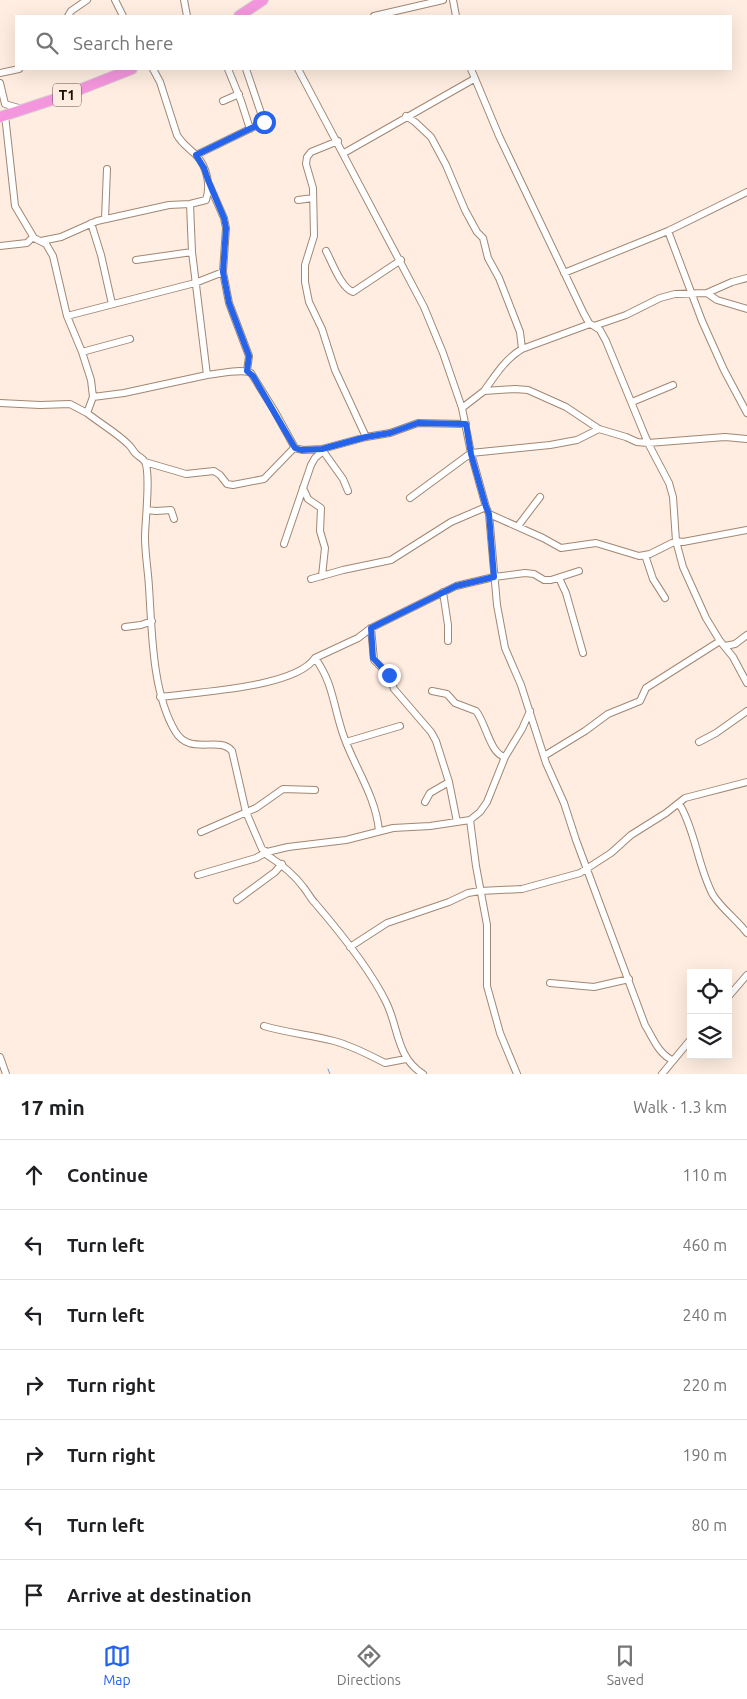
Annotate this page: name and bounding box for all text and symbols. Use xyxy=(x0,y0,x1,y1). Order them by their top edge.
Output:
search box xyxy=(15,15,732,70)
icon: search xyxy=(33,29,61,57)
text: Search here xyxy=(73,32,173,54)
road number: T1 xyxy=(53,84,81,106)
route start xyxy=(253,111,276,134)
route end xyxy=(378,664,401,687)
map controls xyxy=(687,969,732,1059)
button: locate xyxy=(687,969,732,1014)
button: layers xyxy=(687,1014,732,1059)
text: 17 min xyxy=(20,1095,85,1119)
text: Walk · 1.3 km xyxy=(633,1098,727,1116)
icon: ahead xyxy=(20,1161,48,1189)
text: Continue xyxy=(67,1164,148,1186)
text: 110 m xyxy=(682,1166,727,1184)
icon: left xyxy=(20,1231,48,1259)
text: Turn left xyxy=(67,1234,145,1256)
text: 460 m xyxy=(682,1236,727,1254)
icon: left xyxy=(20,1301,48,1329)
text: Turn left xyxy=(67,1304,145,1326)
text: 240 m xyxy=(682,1306,727,1324)
icon: right xyxy=(20,1371,48,1399)
text: Turn right xyxy=(67,1374,155,1396)
text: 220 m xyxy=(682,1376,727,1394)
icon: right xyxy=(20,1441,48,1469)
text: Turn right xyxy=(67,1444,155,1466)
text: 190 m xyxy=(682,1446,727,1464)
icon: left xyxy=(20,1511,48,1539)
text: Turn left xyxy=(67,1514,145,1536)
text: 80 m xyxy=(691,1516,727,1534)
icon: arrive xyxy=(20,1581,48,1609)
text: Arrive at destination xyxy=(67,1584,252,1606)
tab: Map xyxy=(103,1642,131,1688)
tab: Directions xyxy=(337,1642,401,1688)
tab: Saved xyxy=(607,1642,644,1688)

